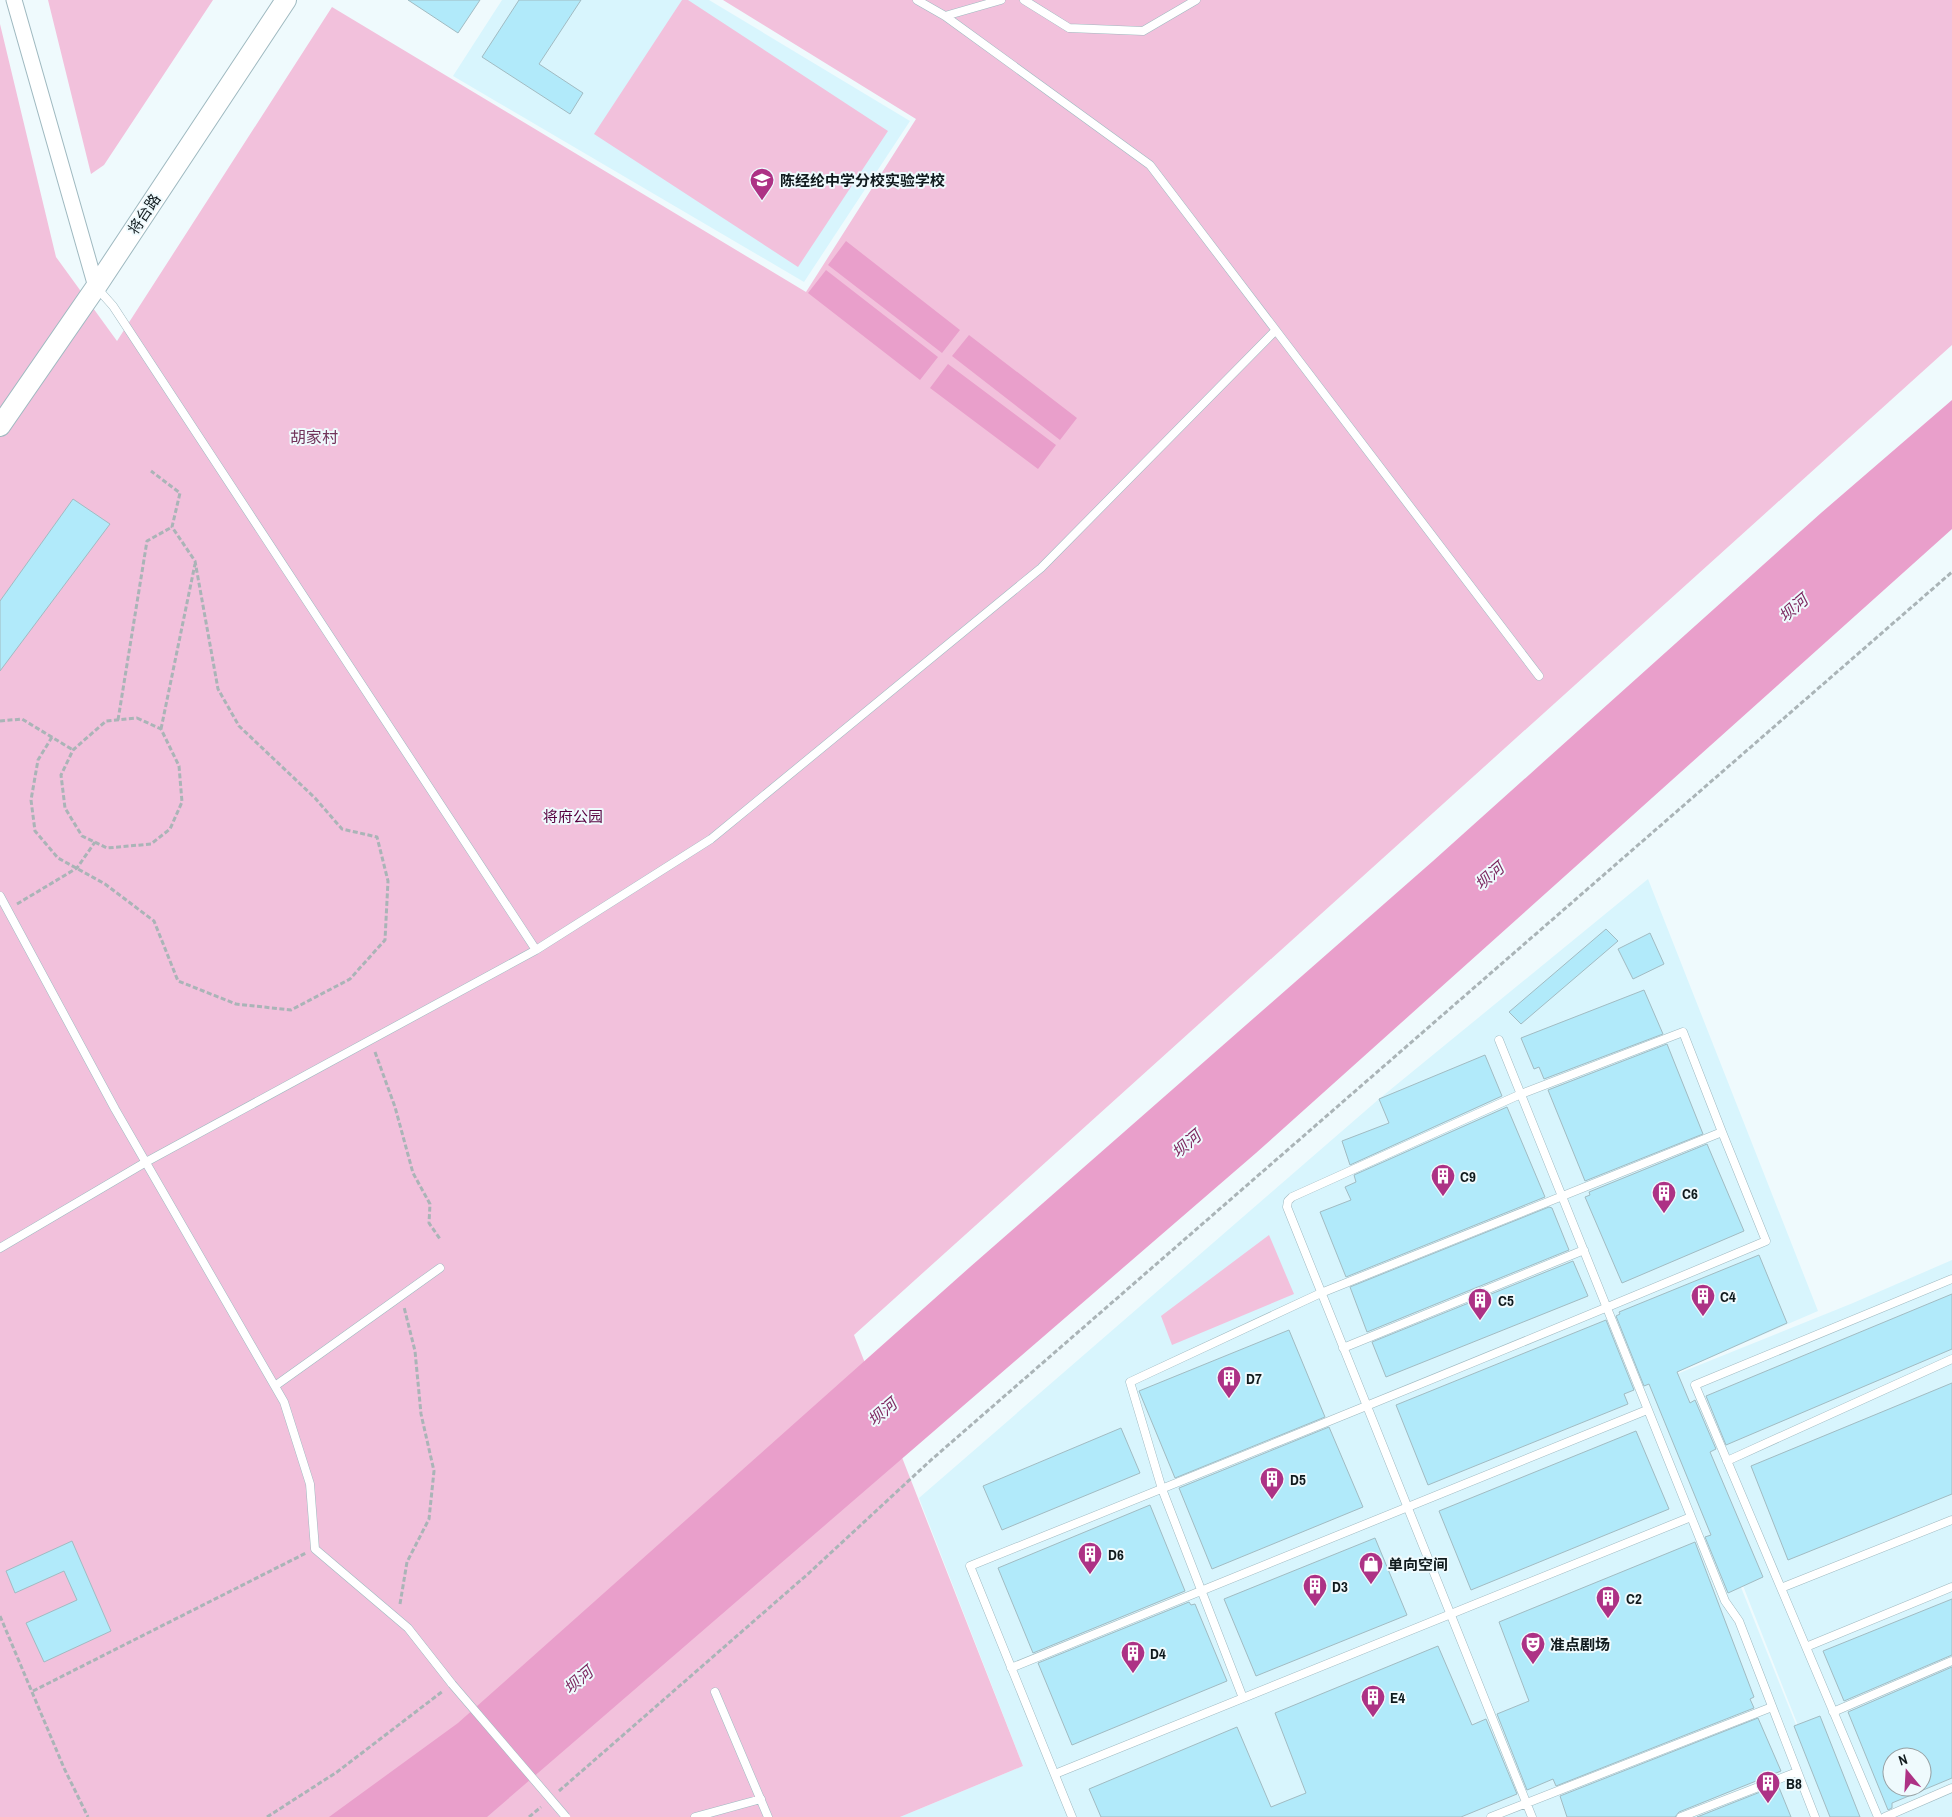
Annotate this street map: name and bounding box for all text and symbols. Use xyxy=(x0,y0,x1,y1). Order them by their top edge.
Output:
school or university icon: 陈经纶中学分校实验学校 xyxy=(749,167,775,201)
place label: 陈经纶中学分校实验学校 xyxy=(780,170,945,191)
street label: 将台路 xyxy=(123,189,165,239)
district label: 胡家村 xyxy=(290,426,338,448)
water label: 坝河 xyxy=(1774,587,1815,627)
park label: 将府公园 xyxy=(543,806,603,827)
water label: 坝河 xyxy=(1470,855,1511,895)
water label: 坝河 xyxy=(1167,1123,1208,1163)
building icon: C9 xyxy=(1430,1163,1456,1197)
place label: C9 xyxy=(1460,1166,1476,1187)
building icon: C6 xyxy=(1651,1180,1677,1214)
place label: C6 xyxy=(1682,1183,1698,1204)
building icon: C4 xyxy=(1690,1283,1716,1317)
place label: C4 xyxy=(1720,1286,1736,1307)
building icon: C5 xyxy=(1467,1287,1493,1321)
place label: C5 xyxy=(1498,1290,1514,1311)
building icon: D7 xyxy=(1216,1365,1242,1399)
place label: D7 xyxy=(1246,1368,1262,1389)
water label: 坝河 xyxy=(863,1391,904,1431)
building icon: D5 xyxy=(1259,1466,1285,1500)
place label: D5 xyxy=(1290,1469,1306,1490)
building icon: D6 xyxy=(1077,1541,1103,1575)
place label: D6 xyxy=(1108,1544,1124,1565)
shop icon: 单向空间 xyxy=(1358,1551,1384,1585)
place label: 单向空间 xyxy=(1388,1554,1448,1575)
building icon: D3 xyxy=(1302,1573,1328,1607)
place label: D3 xyxy=(1332,1576,1348,1597)
building icon: C2 xyxy=(1595,1585,1621,1619)
place label: C2 xyxy=(1626,1588,1642,1609)
theatre icon: 准点剧场 xyxy=(1520,1631,1546,1665)
place label: 准点剧场 xyxy=(1550,1634,1610,1655)
building icon: D4 xyxy=(1120,1640,1146,1674)
place label: D4 xyxy=(1150,1643,1166,1664)
water label: 坝河 xyxy=(559,1659,600,1699)
building icon: E4 xyxy=(1360,1684,1386,1718)
place label: E4 xyxy=(1390,1687,1405,1708)
north arrow xyxy=(1882,1747,1932,1797)
text: N xyxy=(1896,1750,1910,1769)
building icon: B8 xyxy=(1755,1770,1781,1804)
place label: B8 xyxy=(1786,1773,1802,1794)

